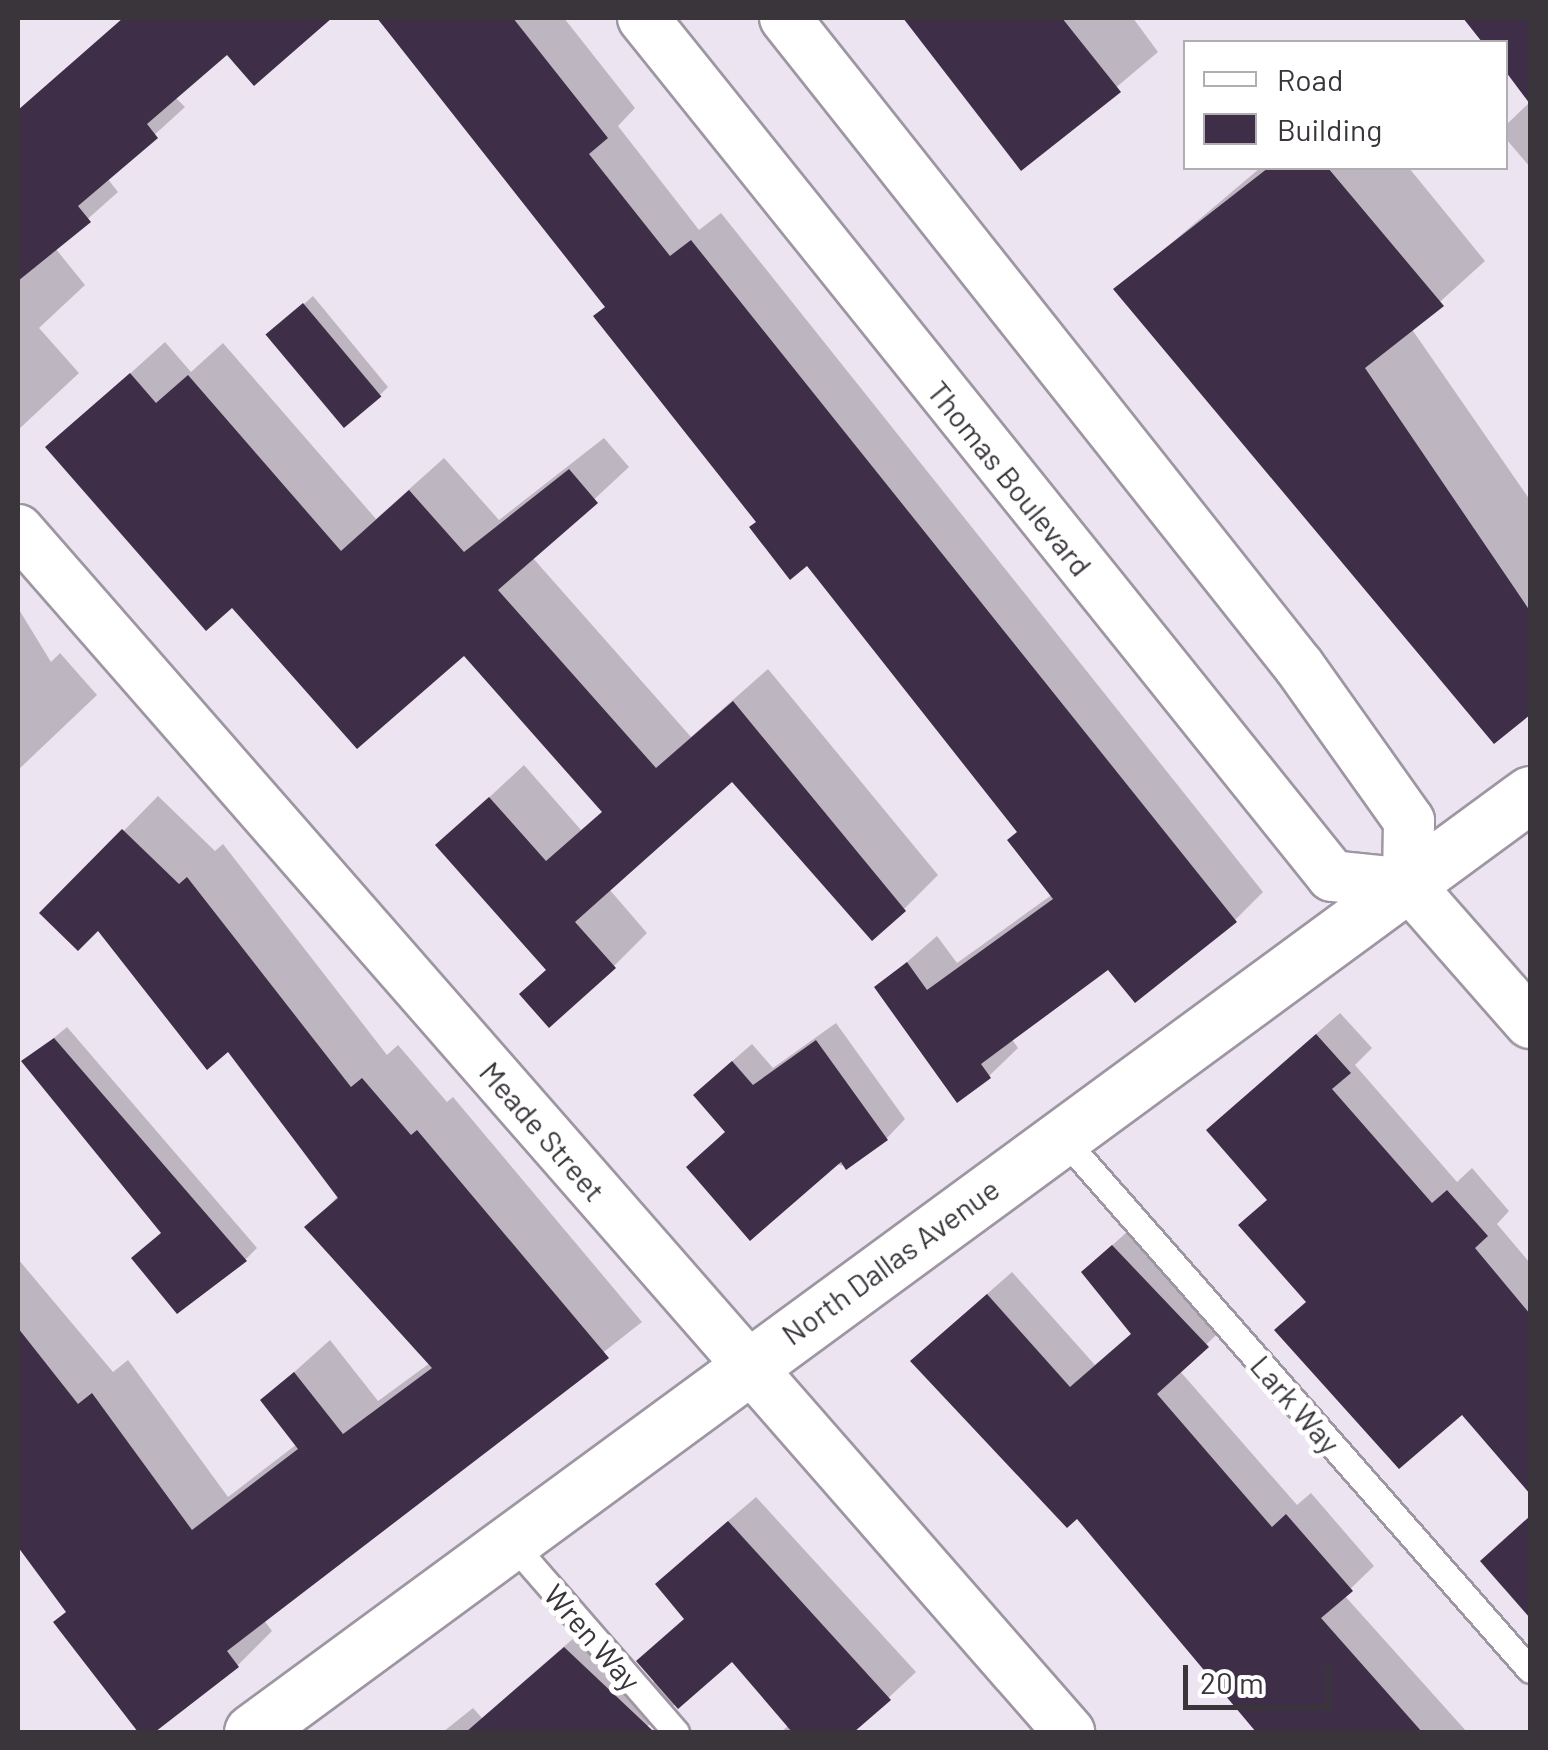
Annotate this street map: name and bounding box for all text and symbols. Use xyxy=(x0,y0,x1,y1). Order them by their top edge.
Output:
legend xyxy=(1183,40,1508,170)
text: Road xyxy=(1277,61,1343,97)
text: Building xyxy=(1277,111,1382,147)
street label: Thomas Boulevard xyxy=(920,373,1100,583)
street label: Meade Street xyxy=(473,1054,613,1208)
street label: North Dallas Avenue xyxy=(774,1170,1006,1352)
street label: Lark Way xyxy=(1244,1348,1348,1460)
street label: Wren Way xyxy=(537,1577,649,1697)
scale bar xyxy=(1188,1645,1336,1707)
text: 20 m xyxy=(1200,1664,1264,1700)

